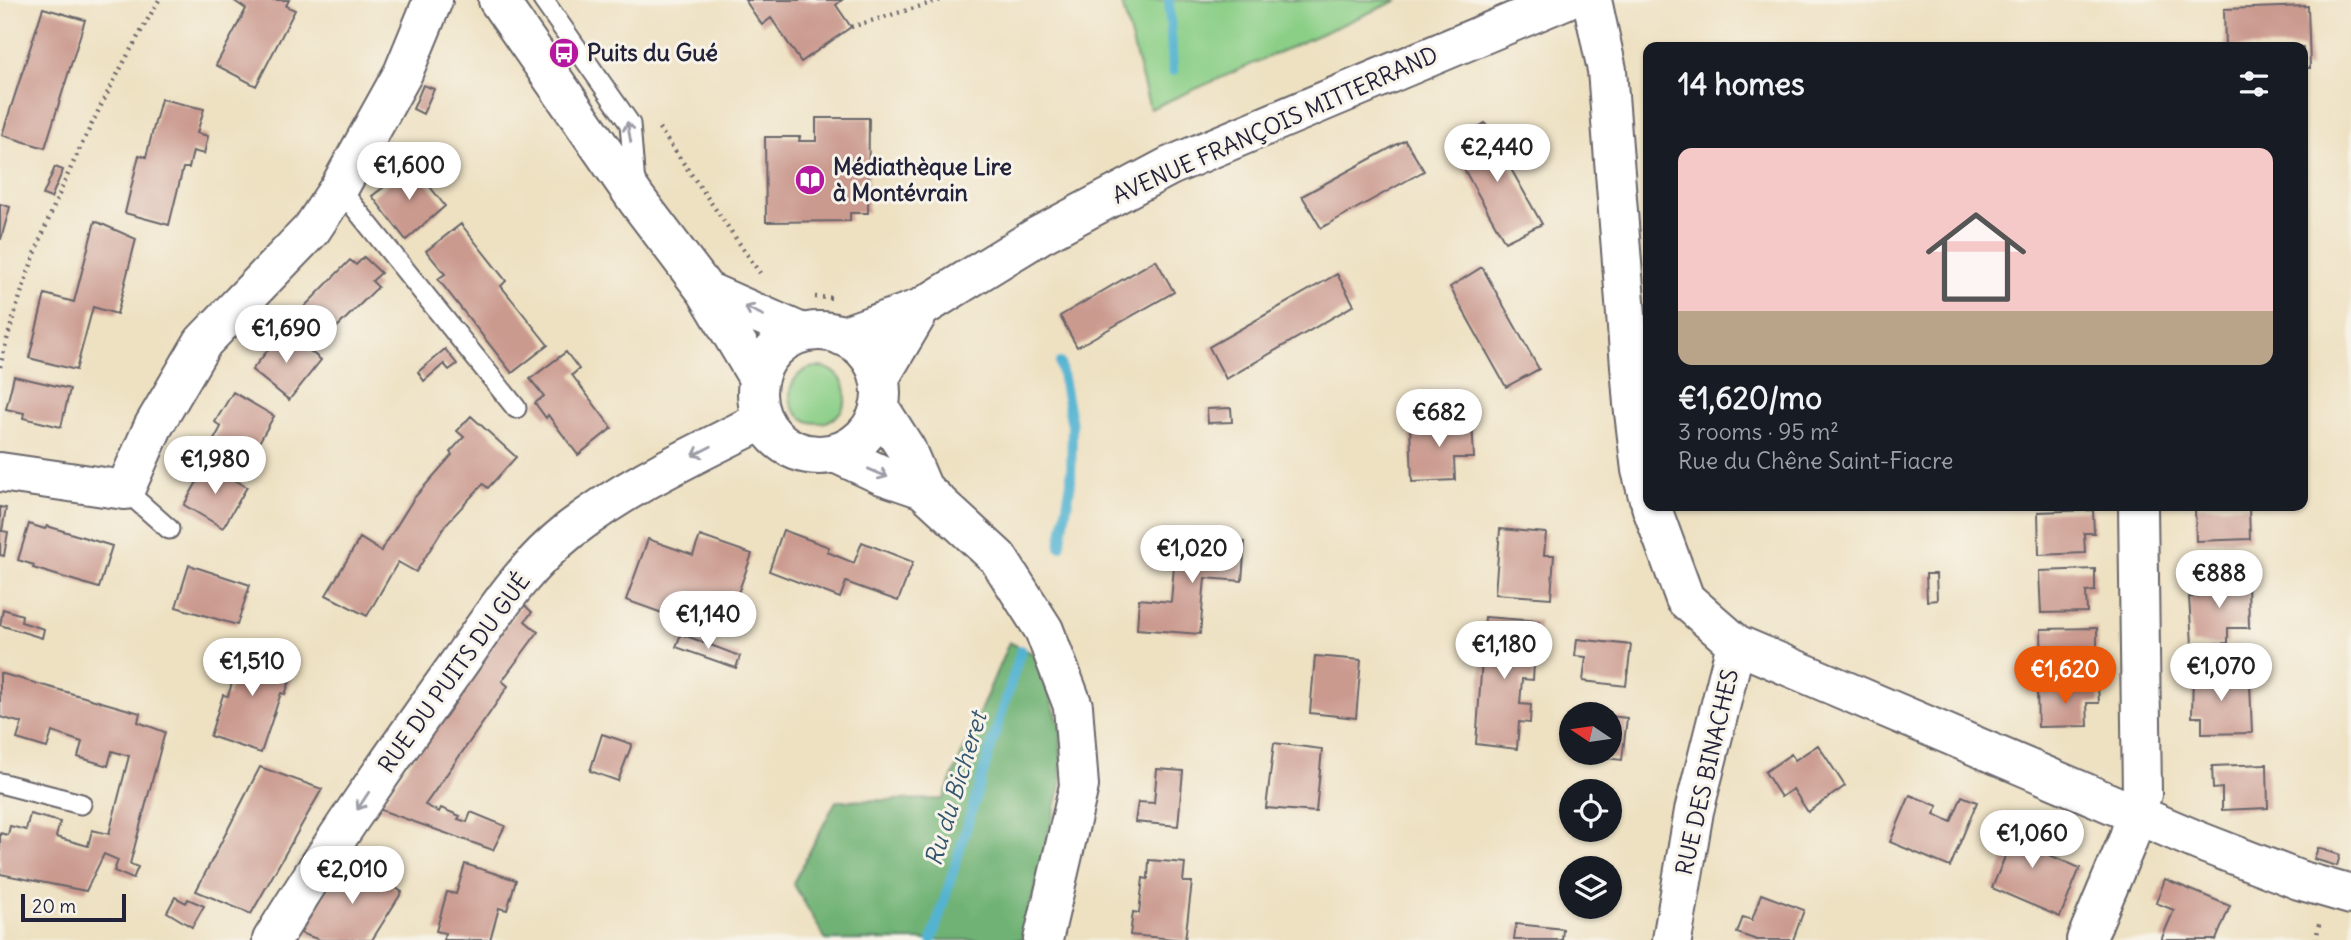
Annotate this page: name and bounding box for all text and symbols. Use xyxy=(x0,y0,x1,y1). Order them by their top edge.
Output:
bus stop icon: Puits du Gué xyxy=(547,36,581,70)
place label: Puits du Gué xyxy=(587,38,718,67)
street label: AVENUE FRANÇOIS MITTERRAND xyxy=(1108,39,1442,210)
text: 14 homes xyxy=(1678,65,1805,103)
icon: filters xyxy=(2235,65,2273,103)
one-way arrow xyxy=(622,121,636,144)
pin: €2,440 xyxy=(1440,124,1554,184)
text: €2,440 xyxy=(1460,132,1534,161)
pin: €1,600 xyxy=(352,142,466,202)
text: €1,600 xyxy=(373,150,445,179)
place label: Médiathèque Lire à Montévrain xyxy=(833,152,1012,207)
library icon: Médiathèque Lire à Montévrain xyxy=(793,163,827,197)
icon: home xyxy=(1913,194,2039,320)
one-way arrow xyxy=(744,304,766,317)
pin: €1,690 xyxy=(229,306,343,365)
text: €1,690 xyxy=(251,313,321,342)
text: €1,620/mo xyxy=(1678,379,1822,417)
pin: €682 xyxy=(1398,390,1480,449)
text: €682 xyxy=(1412,397,1466,426)
text: 3 rooms · 95 m² xyxy=(1678,417,1839,446)
pin: €1,980 xyxy=(158,436,272,496)
text: €1,980 xyxy=(180,444,250,473)
one-way arrow xyxy=(692,444,713,458)
text: Rue du Chêne Saint-Fiacre xyxy=(1678,446,1953,475)
one-way arrow xyxy=(867,467,888,480)
pin: €1,020 xyxy=(1135,526,1249,585)
text: €1,020 xyxy=(1156,533,1228,562)
pin: €888 xyxy=(2178,550,2260,610)
text: €888 xyxy=(2192,558,2246,587)
street label: RUE DU PUITS DU GUÉ xyxy=(371,567,536,778)
pin: €1,140 xyxy=(651,592,765,651)
text: €1,140 xyxy=(675,599,741,628)
pin: €1,180 xyxy=(1447,622,1561,681)
text: €1,180 xyxy=(1471,629,1537,658)
pin: €1,510 xyxy=(195,638,309,698)
pin: €1,070 xyxy=(2164,644,2278,703)
text: €1,510 xyxy=(219,646,285,675)
pin: €1,620 xyxy=(2008,646,2122,706)
text: €1,070 xyxy=(2186,651,2256,680)
text: €1,620 xyxy=(2030,654,2100,683)
street label: RUE DES BINACHES xyxy=(1669,666,1744,878)
north arrow xyxy=(1559,702,1622,765)
map controls xyxy=(1559,702,1622,919)
water label: Ru du Bicheret xyxy=(917,706,993,869)
button: locate xyxy=(1559,779,1622,842)
one-way arrow xyxy=(355,791,370,810)
pin: €1,060 xyxy=(1975,810,2089,870)
text: €1,060 xyxy=(1996,818,2068,847)
pin: €2,010 xyxy=(295,846,409,906)
text: €2,010 xyxy=(316,854,388,883)
button: layers xyxy=(1559,856,1622,919)
scale bar xyxy=(21,891,126,923)
text: 20 m xyxy=(32,894,76,918)

